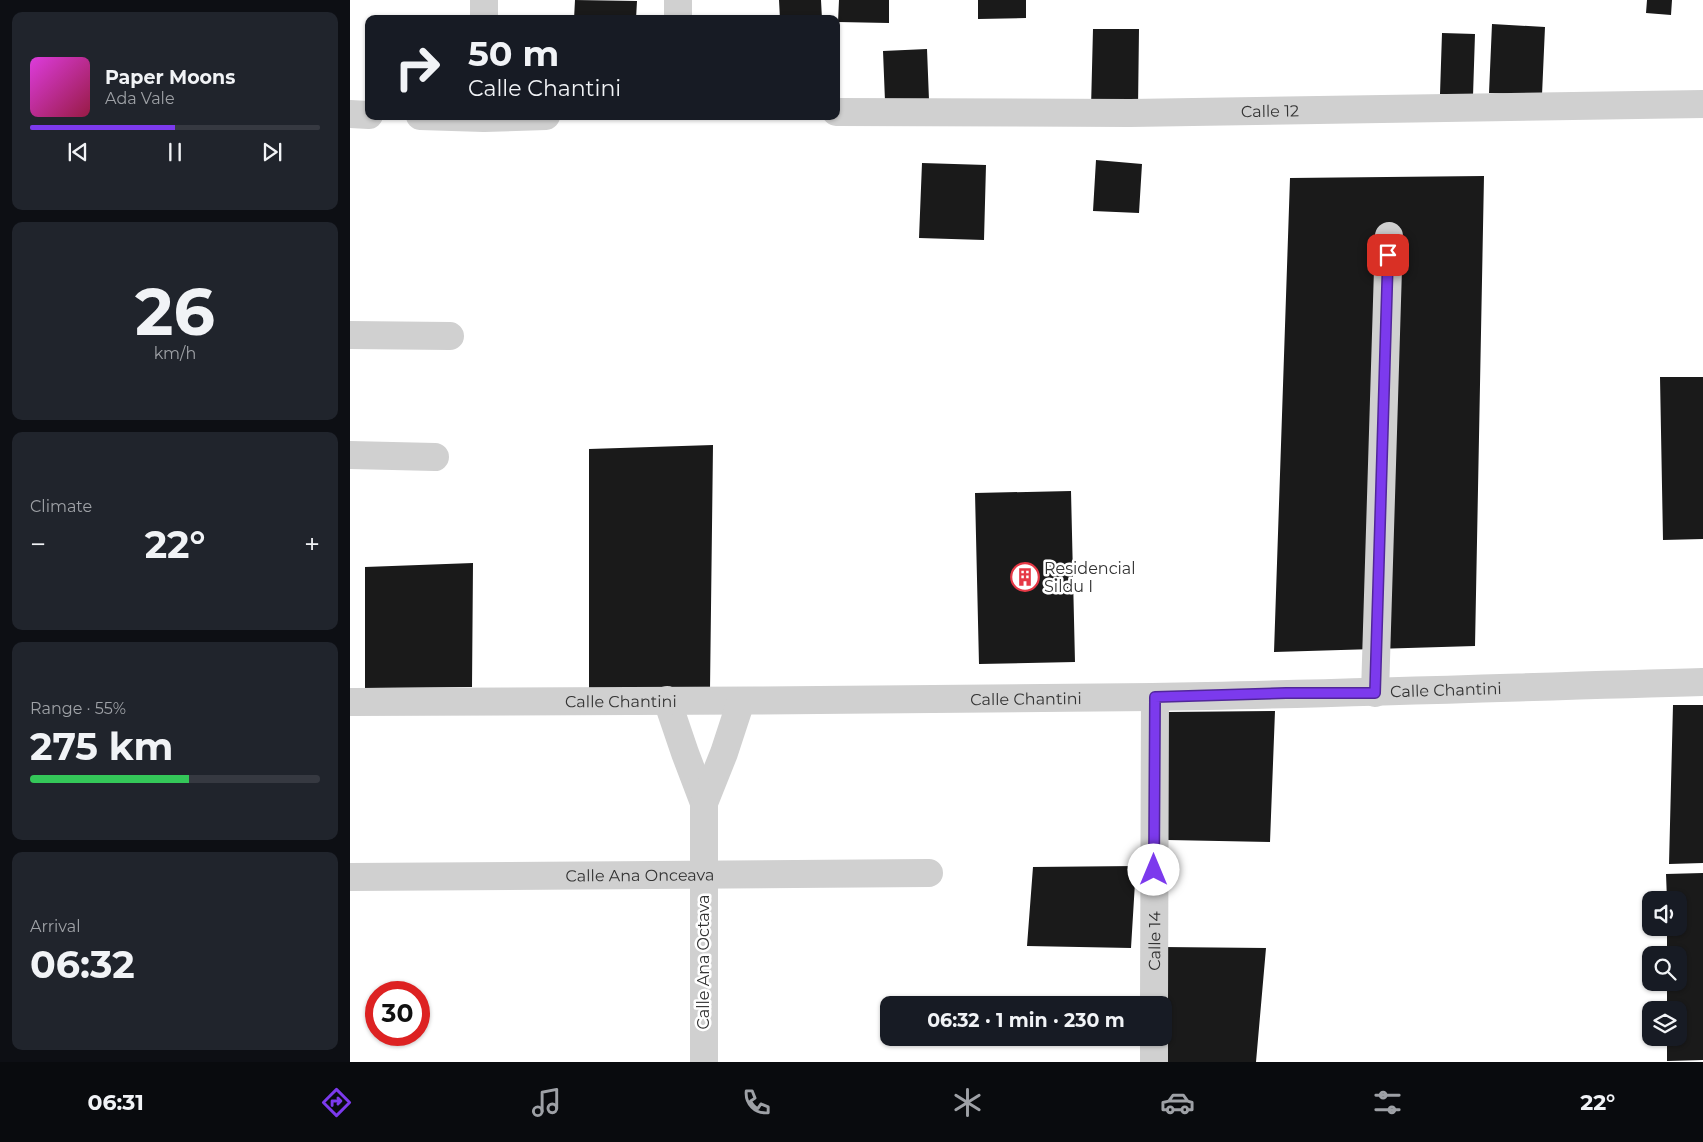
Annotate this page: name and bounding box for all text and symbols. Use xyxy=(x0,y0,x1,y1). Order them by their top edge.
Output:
text: 50 m xyxy=(468,32,559,75)
icon: right xyxy=(385,35,450,100)
text: Paper Moons xyxy=(105,66,235,89)
text: Calle Chantini xyxy=(468,75,621,102)
text: Ada Vale xyxy=(105,89,175,108)
street label: Calle 12 xyxy=(1241,101,1299,121)
icon: previous xyxy=(64,138,92,166)
icon: pause xyxy=(161,138,189,166)
icon: next xyxy=(258,138,286,166)
pin xyxy=(1367,234,1409,276)
icon: arrive xyxy=(1374,241,1402,269)
text: 26 xyxy=(135,272,215,351)
text: km/h xyxy=(154,344,196,363)
text: Climate xyxy=(30,497,92,516)
text: 22° xyxy=(145,521,205,568)
text: − xyxy=(30,527,46,561)
text: + xyxy=(304,527,320,561)
place label: Residencial Sildu I xyxy=(1044,559,1136,596)
building icon: Residencial Sildu I xyxy=(1010,562,1040,592)
street label: Calle Chantini xyxy=(1390,679,1502,701)
street label: Calle Chantini xyxy=(970,689,1082,709)
street label: Calle Chantini xyxy=(565,692,677,711)
text: Range · 55% xyxy=(30,699,126,718)
text: 275 km xyxy=(30,723,173,770)
position arrow xyxy=(1127,843,1179,895)
street label: Calle Ana Onceava xyxy=(566,865,714,886)
map controls xyxy=(1642,891,1687,1046)
button: sound xyxy=(1642,891,1687,936)
street label: Calle Ana Octava xyxy=(694,895,713,1029)
street label: Calle 14 xyxy=(1145,911,1164,971)
text: Arrival xyxy=(30,917,80,936)
text: 06:32 xyxy=(30,941,135,988)
button: search xyxy=(1642,946,1687,991)
speed limit sign: 30 xyxy=(365,981,430,1046)
button: layers xyxy=(1642,1001,1687,1046)
text: 06:32 · 1 min · 230 m xyxy=(927,1009,1125,1032)
icon: directions xyxy=(319,1085,354,1120)
icon: music xyxy=(529,1085,564,1120)
icon: phone xyxy=(739,1085,774,1120)
icon: climate xyxy=(950,1085,985,1120)
icon: car xyxy=(1160,1085,1195,1120)
icon: filters xyxy=(1370,1085,1405,1120)
text: 06:31 xyxy=(88,1089,144,1116)
text: 22° xyxy=(1580,1089,1615,1116)

